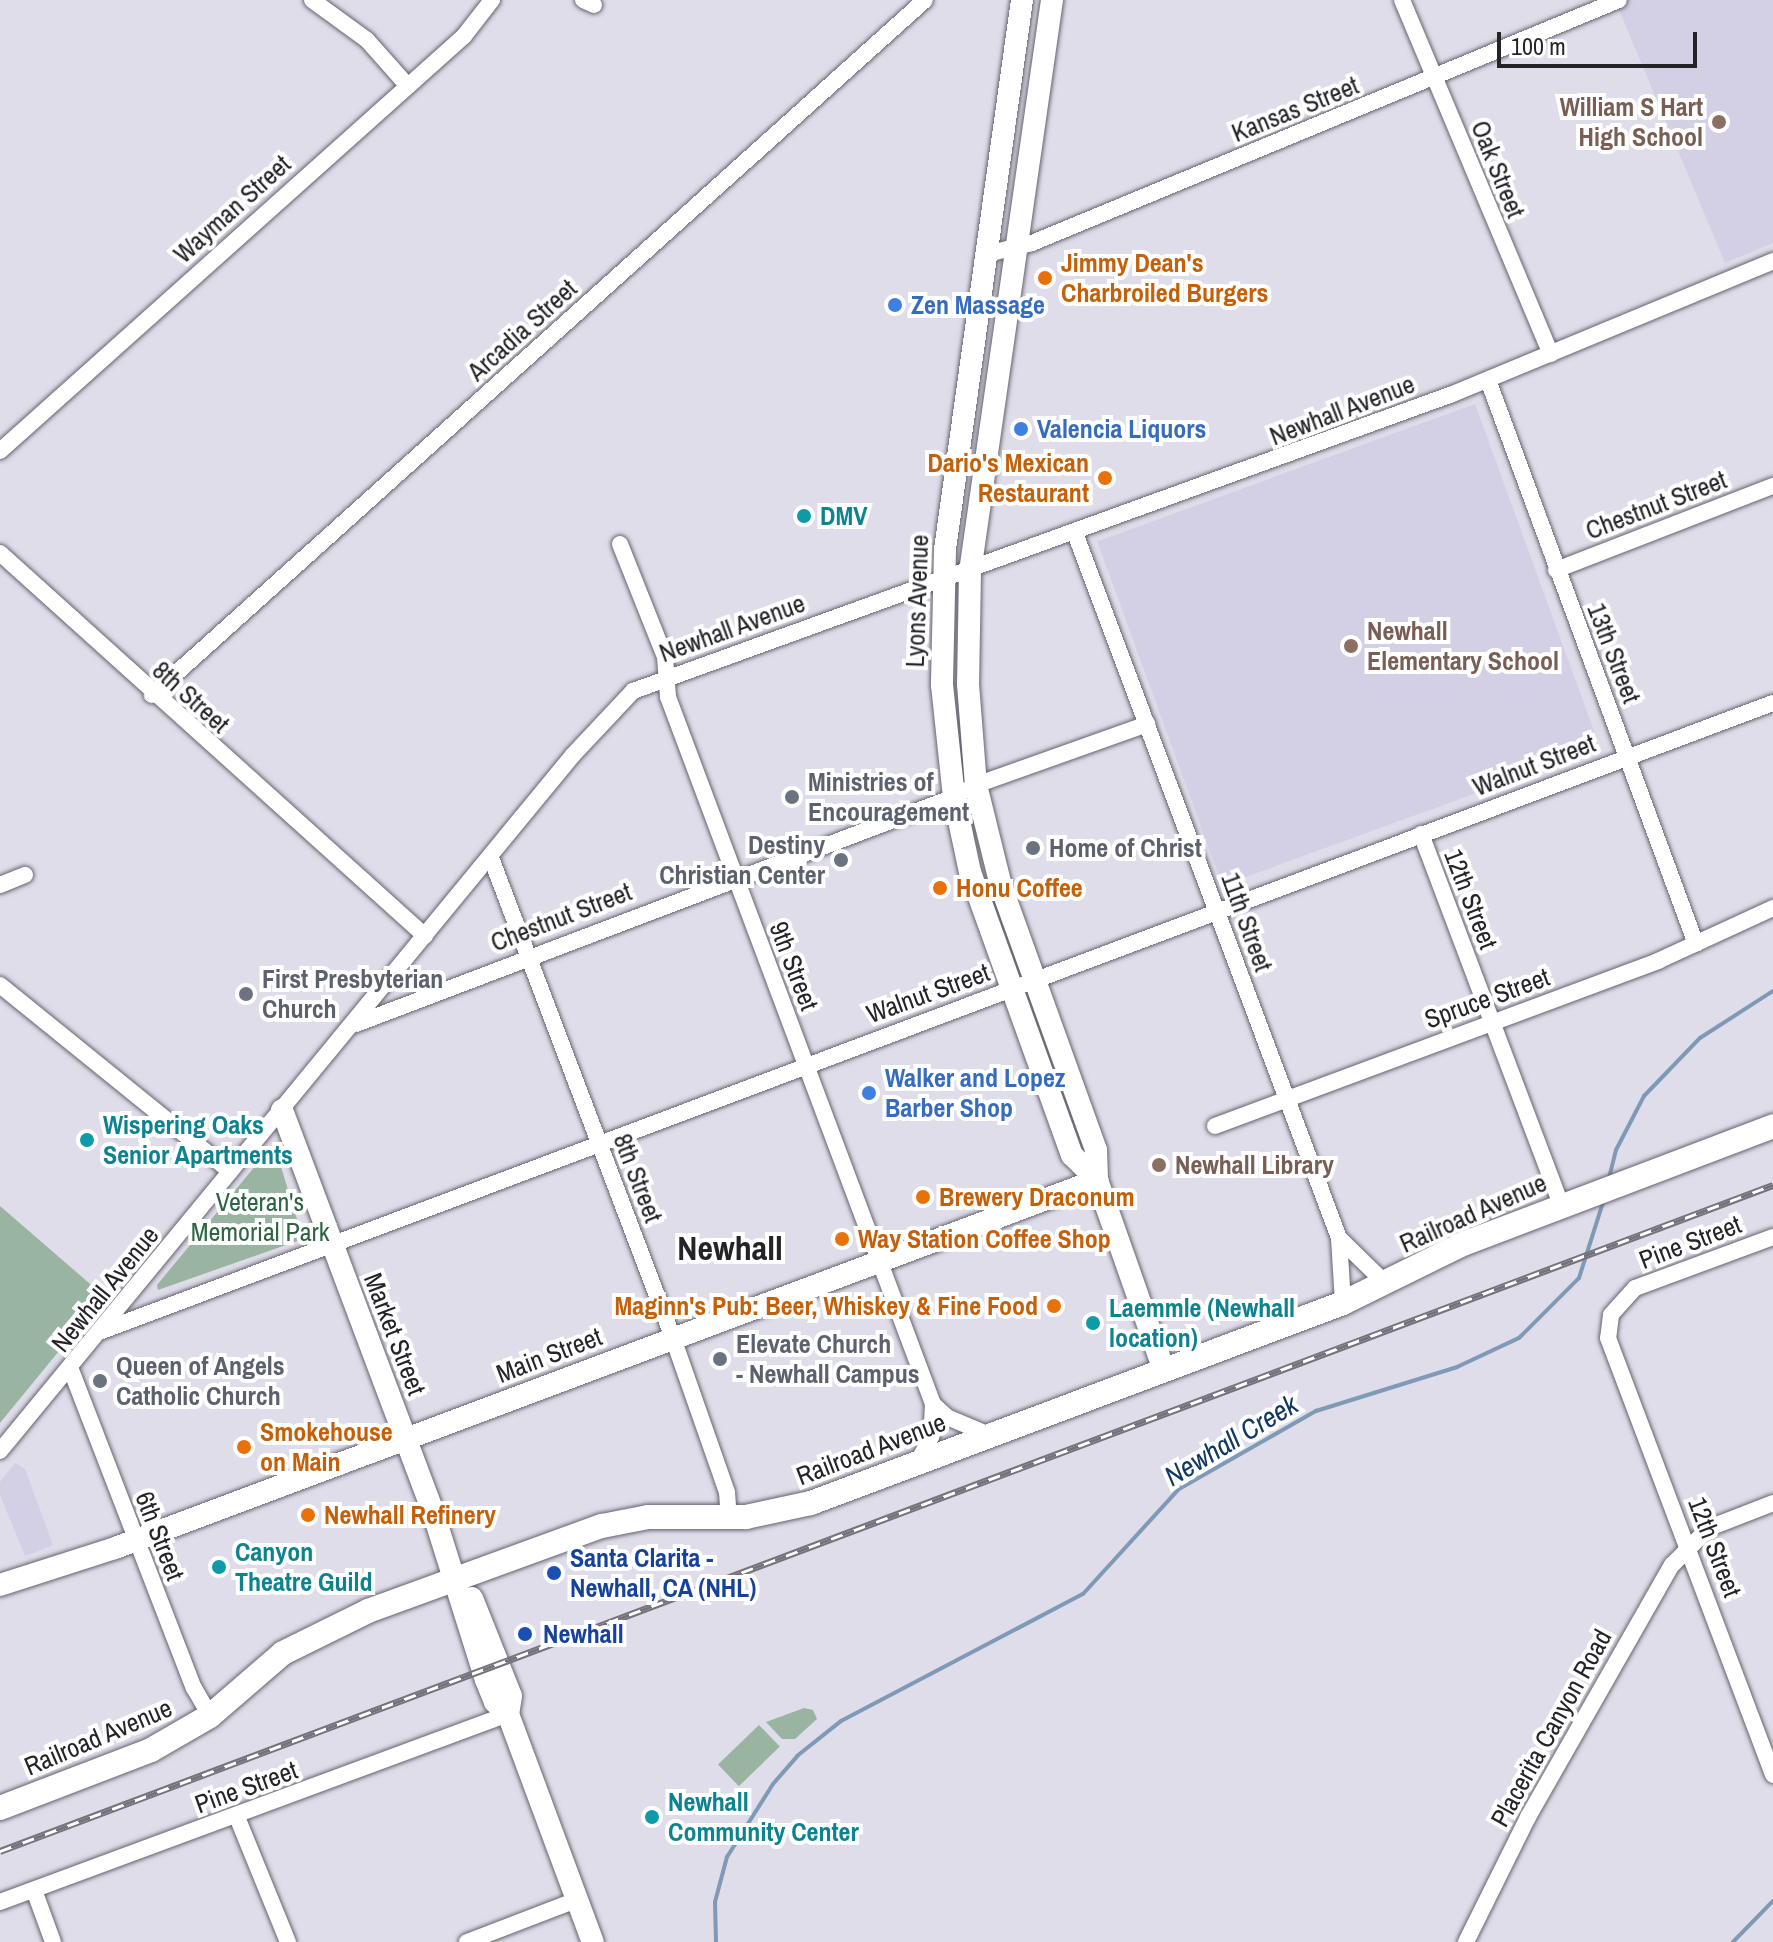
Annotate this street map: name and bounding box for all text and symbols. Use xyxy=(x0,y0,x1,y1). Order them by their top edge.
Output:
scale bar xyxy=(1501,16,1701,66)
text: 100 m xyxy=(1511,30,1566,62)
street label: Kansas Street xyxy=(1227,69,1363,149)
place label: William S Hart High School xyxy=(1560,91,1703,152)
marker: William S Hart High School xyxy=(1710,113,1728,131)
street label: Oak Street xyxy=(1464,116,1532,222)
street label: Wayman Street xyxy=(167,149,297,269)
place label: Jimmy Dean's Charbroiled Burgers xyxy=(1061,247,1268,308)
marker: Jimmy Dean's Charbroiled Burgers xyxy=(1036,269,1054,287)
street label: Arcadia Street xyxy=(461,273,583,387)
place label: Zen Massage xyxy=(911,289,1045,321)
marker: Zen Massage xyxy=(886,296,904,314)
street label: Newhall Avenue xyxy=(1265,368,1419,452)
place label: Valencia Liquors xyxy=(1037,413,1206,445)
marker: Valencia Liquors xyxy=(1012,420,1030,438)
place label: Dario's Mexican Restaurant xyxy=(928,447,1089,508)
street label: Chestnut Street xyxy=(1581,464,1731,546)
marker: Dario's Mexican Restaurant xyxy=(1096,469,1114,487)
place label: DMV xyxy=(820,500,867,532)
marker: DMV xyxy=(795,507,813,525)
street label: Lyons Avenue xyxy=(899,534,935,668)
street label: Newhall Avenue xyxy=(654,587,810,669)
street label: 13th Street xyxy=(1581,599,1647,707)
place label: Newhall Elementary School xyxy=(1367,615,1559,676)
marker: Newhall Elementary School xyxy=(1342,637,1360,655)
street label: 8th Street xyxy=(146,654,236,740)
street label: Walnut Street xyxy=(1468,727,1600,803)
place label: Ministries of Encouragement xyxy=(808,766,969,828)
marker: Ministries of Encouragement xyxy=(783,788,801,806)
place label: Destiny Christian Center xyxy=(659,829,825,890)
place label: Home of Christ xyxy=(1049,832,1202,864)
marker: Home of Christ xyxy=(1024,839,1042,857)
street label: 12th Street xyxy=(1438,845,1504,953)
marker: Destiny Christian Center xyxy=(832,851,850,869)
street label: 11th Street xyxy=(1215,868,1279,976)
place label: Honu Coffee xyxy=(956,872,1083,904)
street label: Chestnut Street xyxy=(486,876,636,958)
marker: Honu Coffee xyxy=(931,879,949,897)
street label: 9th Street xyxy=(763,917,825,1015)
street label: Walnut Street xyxy=(862,956,994,1030)
street label: Spruce Street xyxy=(1420,961,1554,1035)
place label: First Presbyterian Church xyxy=(262,963,443,1024)
marker: First Presbyterian Church xyxy=(237,985,255,1003)
place label: Walker and Lopez Barber Shop xyxy=(885,1062,1065,1124)
marker: Walker and Lopez Barber Shop xyxy=(860,1084,878,1102)
place label: Wispering Oaks Senior Apartments xyxy=(103,1109,294,1170)
street label: 8th Street xyxy=(607,1129,669,1227)
marker: Wispering Oaks Senior Apartments xyxy=(78,1131,96,1149)
place label: Newhall Library xyxy=(1175,1149,1334,1181)
marker: Newhall Library xyxy=(1150,1156,1168,1174)
street label: Railroad Avenue xyxy=(1394,1167,1552,1259)
place label: Brewery Draconum xyxy=(939,1181,1134,1213)
park label: Veteran's Memorial Park xyxy=(191,1186,329,1248)
marker: Brewery Draconum xyxy=(914,1188,932,1206)
street label: Pine Street xyxy=(1635,1208,1745,1276)
street label: Newhall Avenue xyxy=(45,1219,165,1359)
place label: Way Station Coffee Shop xyxy=(858,1223,1111,1255)
district label: Newhall xyxy=(677,1229,783,1269)
marker: Way Station Coffee Shop xyxy=(833,1230,851,1248)
street label: Market Street xyxy=(358,1269,432,1399)
place label: Maginn's Pub: Beer, Whiskey & Fine Food xyxy=(615,1290,1038,1322)
place label: Laemmle (Newhall location) xyxy=(1109,1292,1295,1354)
marker: Maginn's Pub: Beer, Whiskey & Fine Food xyxy=(1045,1297,1063,1315)
marker: Laemmle (Newhall location) xyxy=(1084,1314,1102,1332)
street label: Main Street xyxy=(492,1321,606,1389)
place label: Elevate Church - Newhall Campus xyxy=(736,1328,920,1390)
place label: Queen of Angels Catholic Church xyxy=(116,1350,285,1412)
marker: Elevate Church - Newhall Campus xyxy=(711,1350,729,1368)
marker: Queen of Angels Catholic Church xyxy=(91,1372,109,1390)
water label: Newhall Creek xyxy=(1158,1387,1304,1493)
street label: Railroad Avenue xyxy=(791,1406,951,1492)
place label: Smokehouse on Main xyxy=(260,1416,393,1478)
marker: Smokehouse on Main xyxy=(235,1438,253,1456)
street label: 6th Street xyxy=(129,1487,191,1585)
street label: 12th Street xyxy=(1682,1493,1748,1601)
place label: Newhall Refinery xyxy=(324,1499,496,1531)
marker: Newhall Refinery xyxy=(299,1506,317,1524)
place label: Canyon Theatre Guild xyxy=(235,1536,372,1598)
place label: Santa Clarita - Newhall, CA (NHL) xyxy=(570,1542,757,1604)
marker: Canyon Theatre Guild xyxy=(210,1558,228,1576)
marker: Santa Clarita - Newhall, CA (NHL) xyxy=(545,1564,563,1582)
place label: Newhall xyxy=(543,1618,624,1650)
marker: Newhall xyxy=(514,1623,536,1645)
street label: Placerita Canyon Road xyxy=(1484,1624,1618,1832)
street label: Railroad Avenue xyxy=(19,1692,177,1782)
street label: Pine Street xyxy=(191,1754,301,1820)
place label: Newhall Community Center xyxy=(668,1786,859,1848)
marker: Newhall Community Center xyxy=(643,1808,661,1826)

